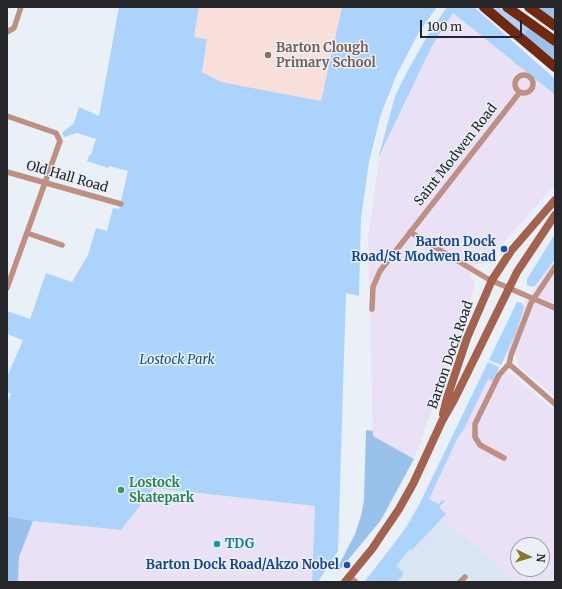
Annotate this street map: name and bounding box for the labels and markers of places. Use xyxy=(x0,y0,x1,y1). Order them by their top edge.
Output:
place label: Barton Clough Primary School xyxy=(276,40,376,71)
marker: Barton Clough Primary School xyxy=(263,50,273,60)
place label: Barton Dock Road/St Modwen Road xyxy=(351,234,496,265)
marker: Barton Dock Road/St Modwen Road xyxy=(499,244,509,254)
place label: Lostock Skatepark xyxy=(129,475,194,506)
marker: Lostock Skatepark xyxy=(116,485,126,495)
place label: TDG xyxy=(225,536,254,552)
marker: TDG xyxy=(212,539,222,549)
place label: Barton Dock Road/Akzo Nobel xyxy=(146,557,339,573)
marker: Barton Dock Road/Akzo Nobel xyxy=(342,560,352,570)

